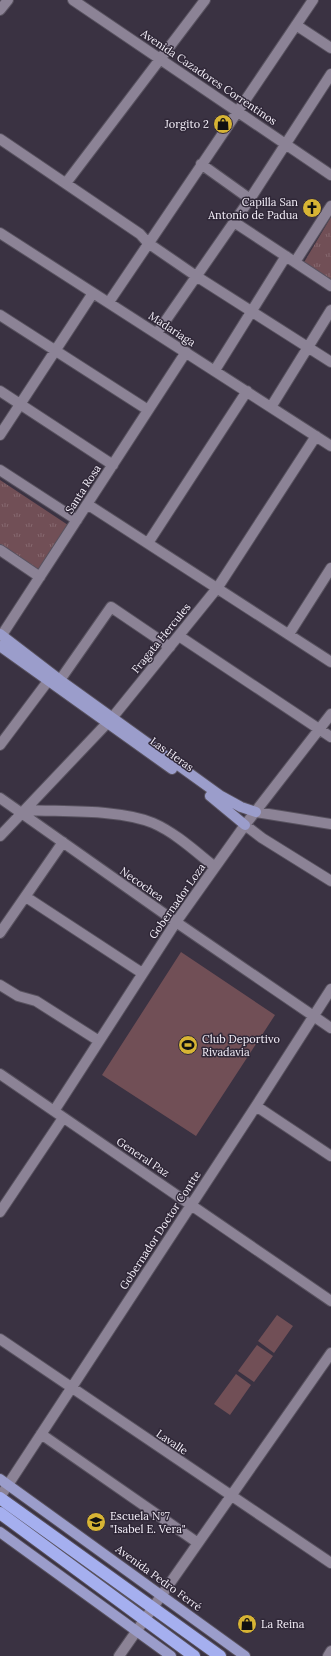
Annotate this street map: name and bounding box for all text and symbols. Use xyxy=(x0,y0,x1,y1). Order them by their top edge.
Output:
street label: Avenida Cazadores Correntinos xyxy=(138,26,280,128)
shop icon: Jorgito 2 xyxy=(212,113,234,135)
place label: Jorgito 2 xyxy=(164,117,209,131)
place label: Capilla San Antonio de Padua xyxy=(207,195,298,222)
church icon: Capilla San Antonio de Padua xyxy=(301,197,323,219)
street label: Madariaga xyxy=(146,309,198,350)
street label: Santa Rosa xyxy=(62,462,104,516)
street label: Fragata Hercules xyxy=(128,600,194,676)
street label: Las Heras xyxy=(147,734,197,774)
street label: Gobernador Loza xyxy=(146,860,208,941)
street label: Necochea xyxy=(117,864,167,904)
place label: Club Deportivo Rivadavia xyxy=(202,1032,280,1059)
sports icon: Club Deportivo Rivadavia xyxy=(177,1034,199,1056)
street label: General Paz xyxy=(114,1134,173,1180)
street label: Gobernador Doctor Contte xyxy=(116,1168,204,1292)
street label: Lavalle xyxy=(153,1426,191,1458)
place label: Escuela Nº7 "Isabel E. Vera" xyxy=(110,1509,186,1536)
school or university icon: Escuela Nº7 "Isabel E. Vera" xyxy=(85,1511,107,1533)
street label: Avenida Pedro Ferré xyxy=(112,1541,205,1614)
shop icon: La Reina xyxy=(236,1613,258,1635)
place label: La Reina xyxy=(261,1617,305,1631)

